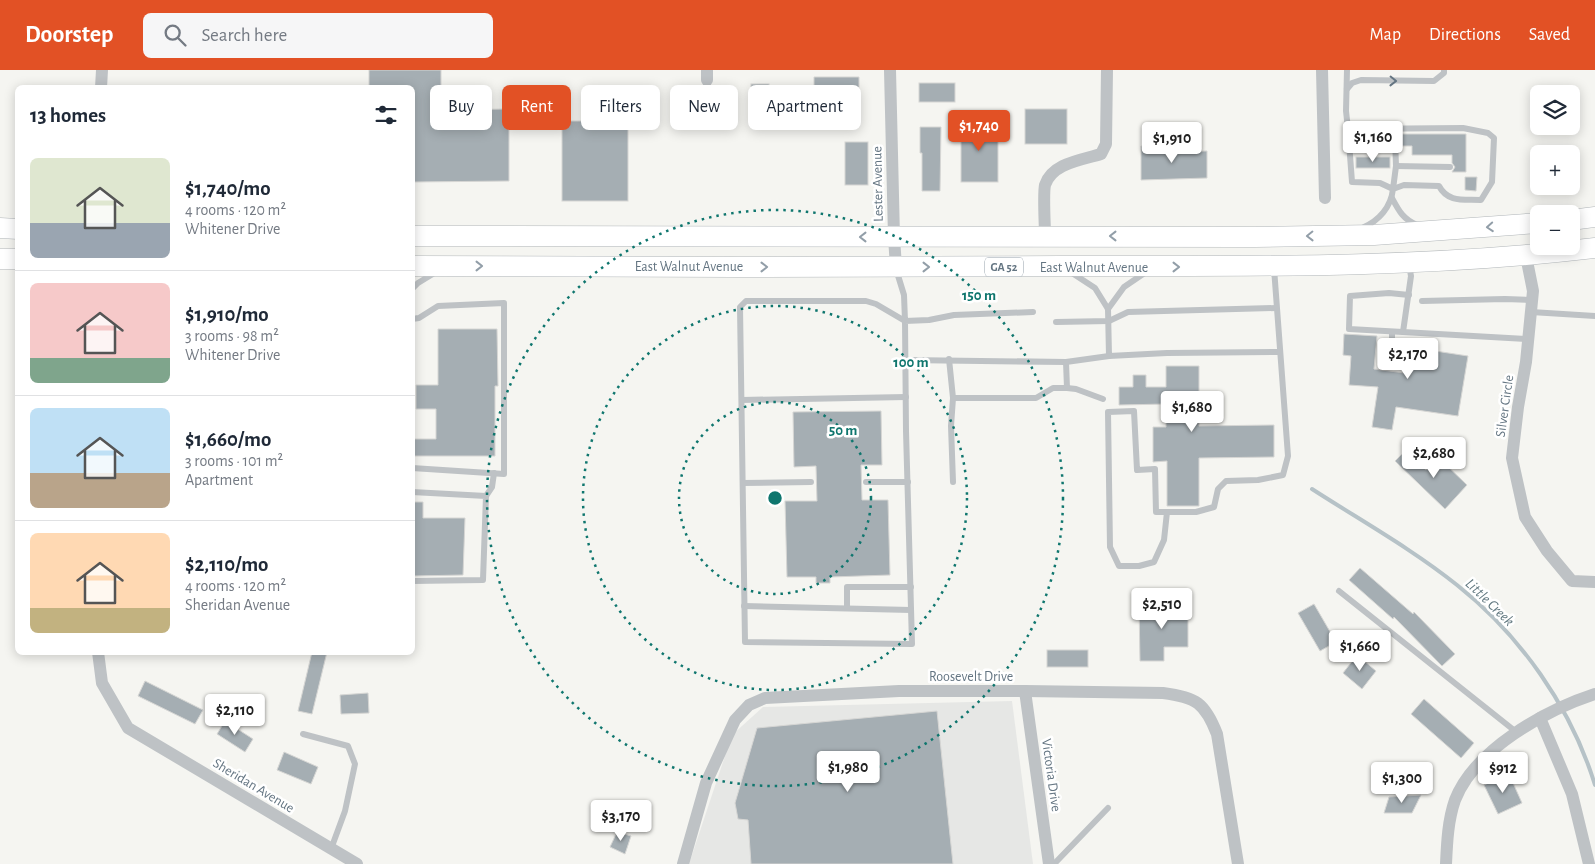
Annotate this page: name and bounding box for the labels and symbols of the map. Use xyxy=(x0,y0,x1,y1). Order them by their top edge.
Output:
one-way arrow xyxy=(1389,76,1397,86)
pin: $1,740 xyxy=(938,109,1020,152)
pin: $1,160 xyxy=(1332,121,1414,163)
pin: $1,910 xyxy=(1131,122,1213,164)
street label: Lester Avenue xyxy=(870,146,886,222)
one-way arrow xyxy=(1486,222,1494,233)
one-way arrow xyxy=(1109,231,1116,241)
one-way arrow xyxy=(1306,231,1314,241)
one-way arrow xyxy=(859,232,866,242)
road number: GA 52 xyxy=(985,258,1023,276)
street label: East Walnut Avenue xyxy=(635,260,743,274)
one-way arrow xyxy=(475,261,483,271)
street label: East Walnut Avenue xyxy=(1040,261,1148,275)
one-way arrow xyxy=(760,262,768,272)
one-way arrow xyxy=(922,262,930,272)
one-way arrow xyxy=(1172,262,1180,272)
text: 150 m xyxy=(962,288,996,303)
pin: $2,170 xyxy=(1367,338,1449,380)
text: 100 m xyxy=(893,355,929,370)
street label: Silver Circle xyxy=(1494,374,1516,438)
pin: $1,680 xyxy=(1151,390,1233,433)
text: 50 m xyxy=(829,423,857,438)
pin: $2,680 xyxy=(1393,436,1475,479)
centre of rings xyxy=(766,489,784,507)
water label: Little Creek xyxy=(1462,576,1517,629)
pin: $2,510 xyxy=(1121,588,1203,630)
pin: $1,660 xyxy=(1319,630,1401,672)
street label: Roosevelt Drive xyxy=(929,670,1013,684)
pin: $2,110 xyxy=(194,694,276,736)
street label: Victoria Drive xyxy=(1039,738,1063,813)
pin: $1,980 xyxy=(807,750,889,793)
pin: $912 xyxy=(1473,752,1533,794)
street label: Sheridan Avenue xyxy=(210,756,297,816)
pin: $1,300 xyxy=(1361,762,1443,804)
pin: $3,170 xyxy=(580,800,662,842)

